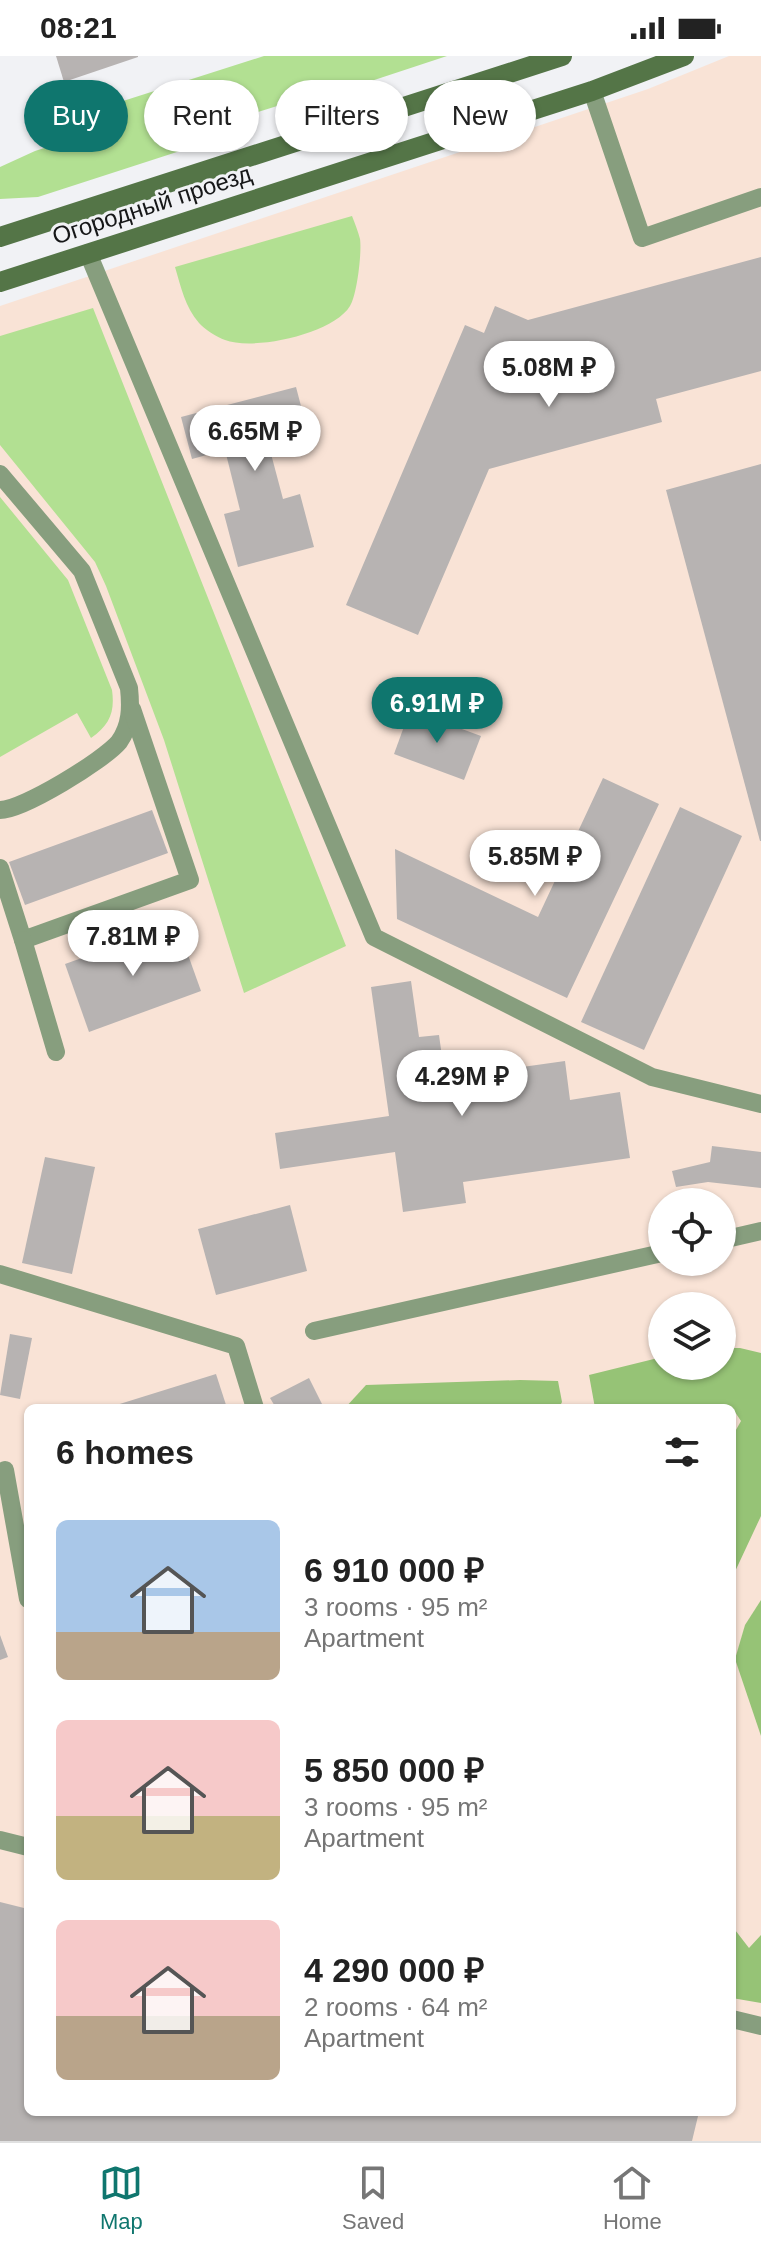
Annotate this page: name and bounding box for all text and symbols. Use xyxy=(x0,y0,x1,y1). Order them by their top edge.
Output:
text: 08:21 xyxy=(40,11,117,44)
chip: Buy xyxy=(24,80,128,152)
chip: Rent xyxy=(144,80,259,152)
chip: Filters xyxy=(275,80,408,152)
chip: New xyxy=(424,80,536,152)
street label: Огородный проезд xyxy=(49,160,255,249)
pin: 5.08M ₽ xyxy=(475,341,623,409)
text: 5.08M ₽ xyxy=(502,352,596,382)
pin: 6.65M ₽ xyxy=(181,405,329,473)
text: 6.65M ₽ xyxy=(208,416,302,446)
pin: 6.91M ₽ xyxy=(363,677,511,745)
text: 6.91M ₽ xyxy=(390,688,484,718)
pin: 5.85M ₽ xyxy=(461,830,609,898)
text: 5.85M ₽ xyxy=(488,841,582,871)
pin: 7.81M ₽ xyxy=(59,910,207,978)
text: 7.81M ₽ xyxy=(86,921,180,951)
pin: 4.29M ₽ xyxy=(388,1050,536,1118)
text: 4.29M ₽ xyxy=(415,1061,509,1091)
map controls xyxy=(648,1188,736,1380)
button: locate xyxy=(648,1188,736,1276)
button: layers xyxy=(648,1292,736,1380)
icon: filters xyxy=(660,1430,704,1474)
text: 6 homes xyxy=(56,1433,194,1471)
text: 6 910 000 ₽ xyxy=(304,1551,485,1589)
icon: home xyxy=(120,1552,216,1648)
text: 3 rooms · 95 m² xyxy=(304,1592,488,1622)
text: Apartment xyxy=(304,1623,424,1653)
text: 5 850 000 ₽ xyxy=(304,1751,485,1789)
icon: home xyxy=(120,1752,216,1848)
text: 3 rooms · 95 m² xyxy=(304,1792,488,1822)
text: Apartment xyxy=(304,1823,424,1853)
text: 4 290 000 ₽ xyxy=(304,1951,485,1989)
icon: home xyxy=(120,1952,216,2048)
text: 2 rooms · 64 m² xyxy=(304,1992,488,2022)
text: Apartment xyxy=(304,2023,424,2053)
tab: Map xyxy=(99,2161,143,2235)
tab: Saved xyxy=(342,2161,404,2235)
tab: Home xyxy=(603,2161,662,2235)

